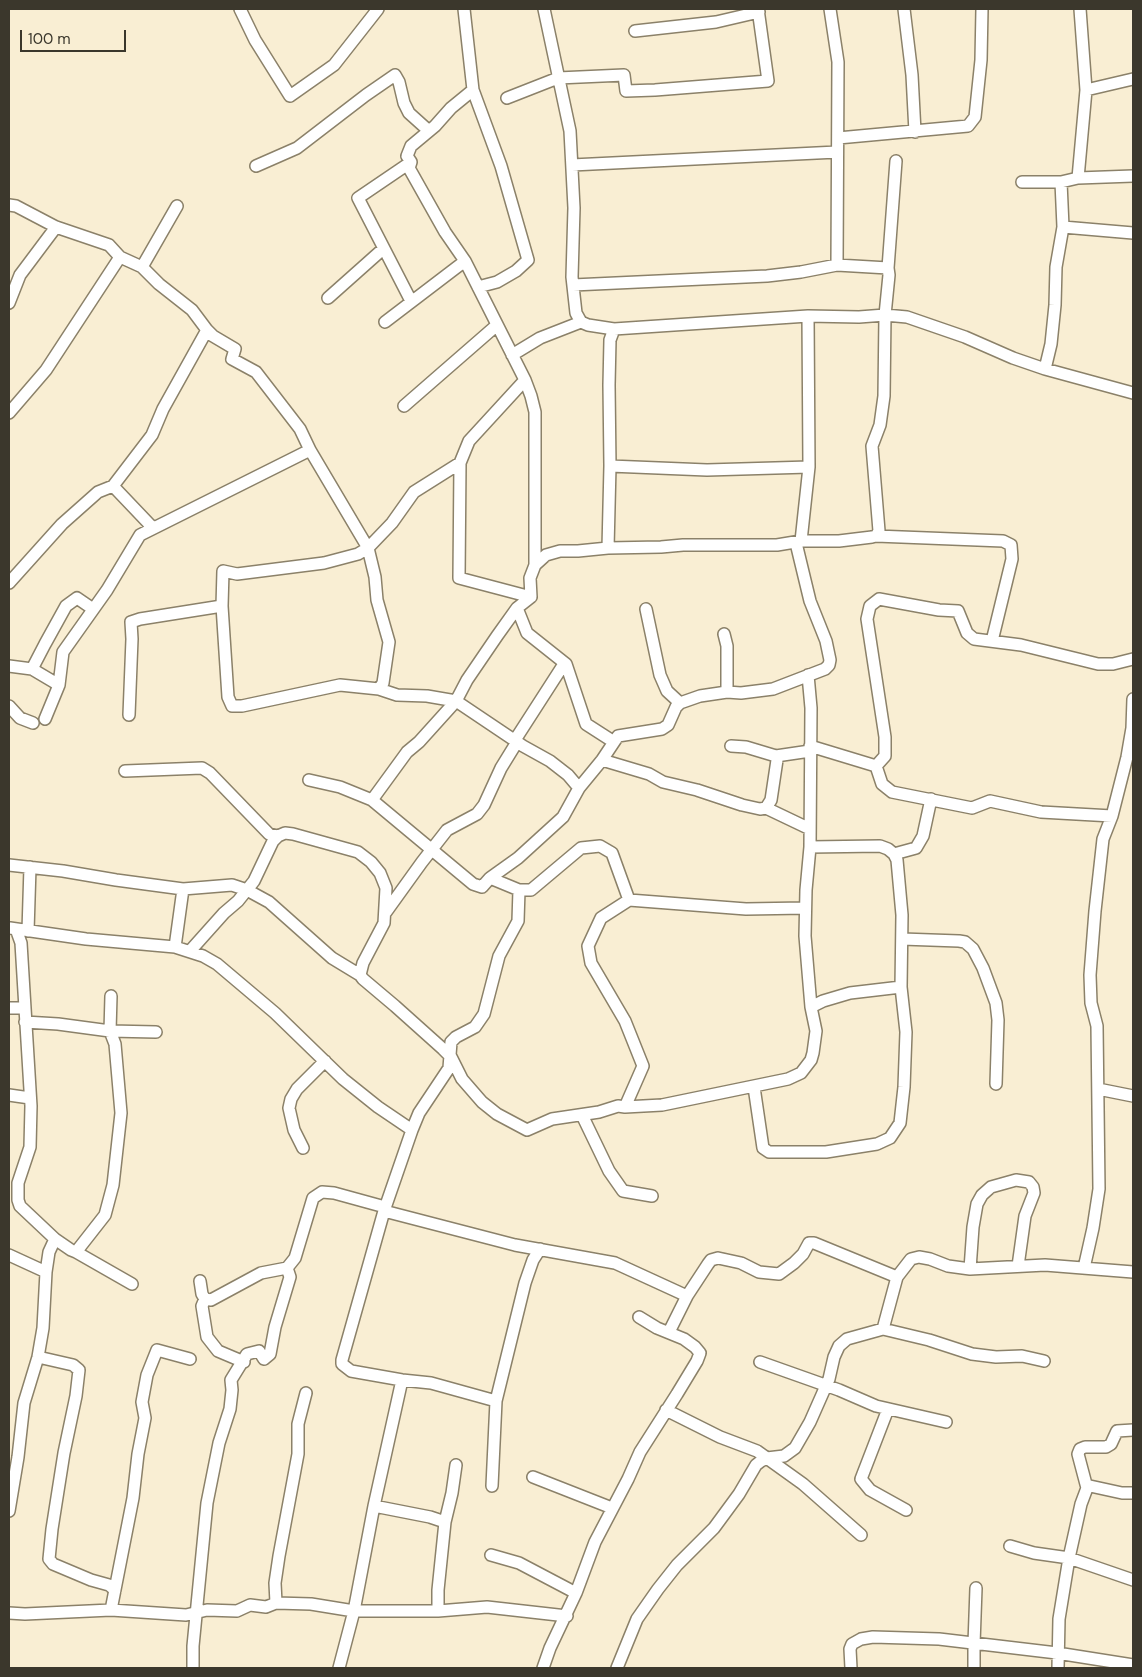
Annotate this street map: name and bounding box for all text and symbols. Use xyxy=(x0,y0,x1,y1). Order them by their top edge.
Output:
scale bar xyxy=(22,20,129,52)
text: 100 m xyxy=(28,29,71,49)

